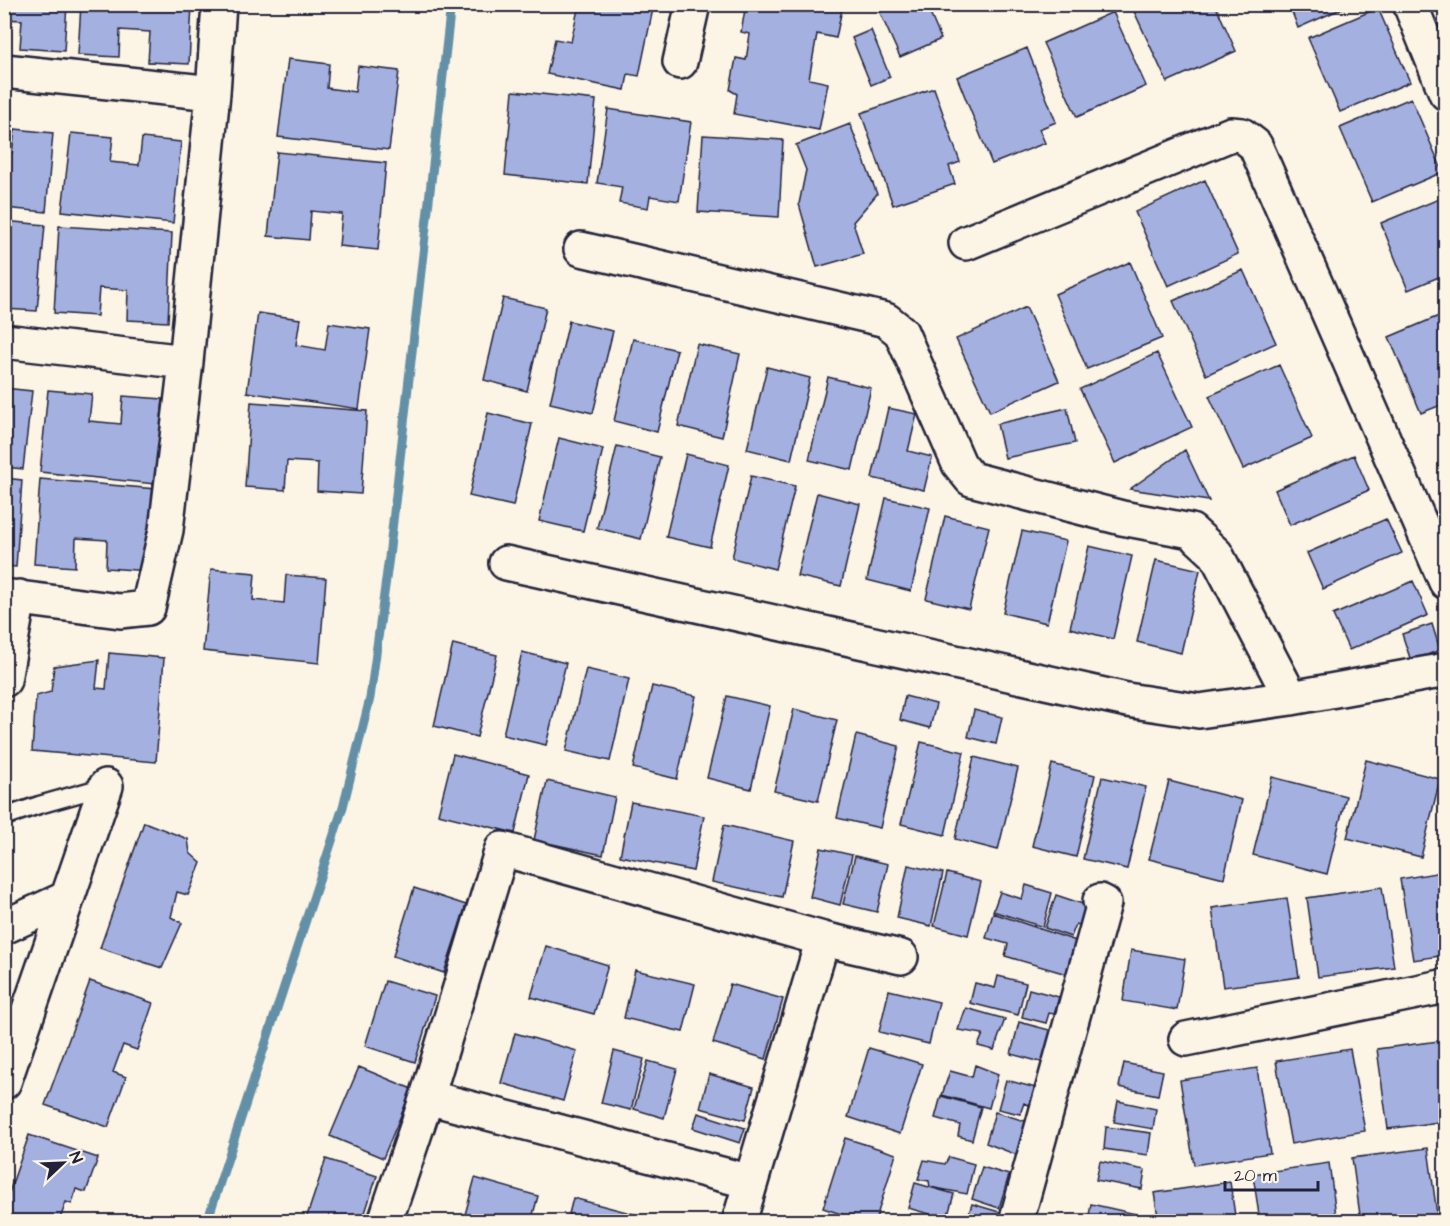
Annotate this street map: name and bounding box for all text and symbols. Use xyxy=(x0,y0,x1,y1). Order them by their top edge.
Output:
north arrow xyxy=(33,1133,93,1193)
text: N xyxy=(64,1149,88,1166)
scale bar xyxy=(1225,1154,1318,1192)
text: 20 m xyxy=(1234,1163,1277,1188)

